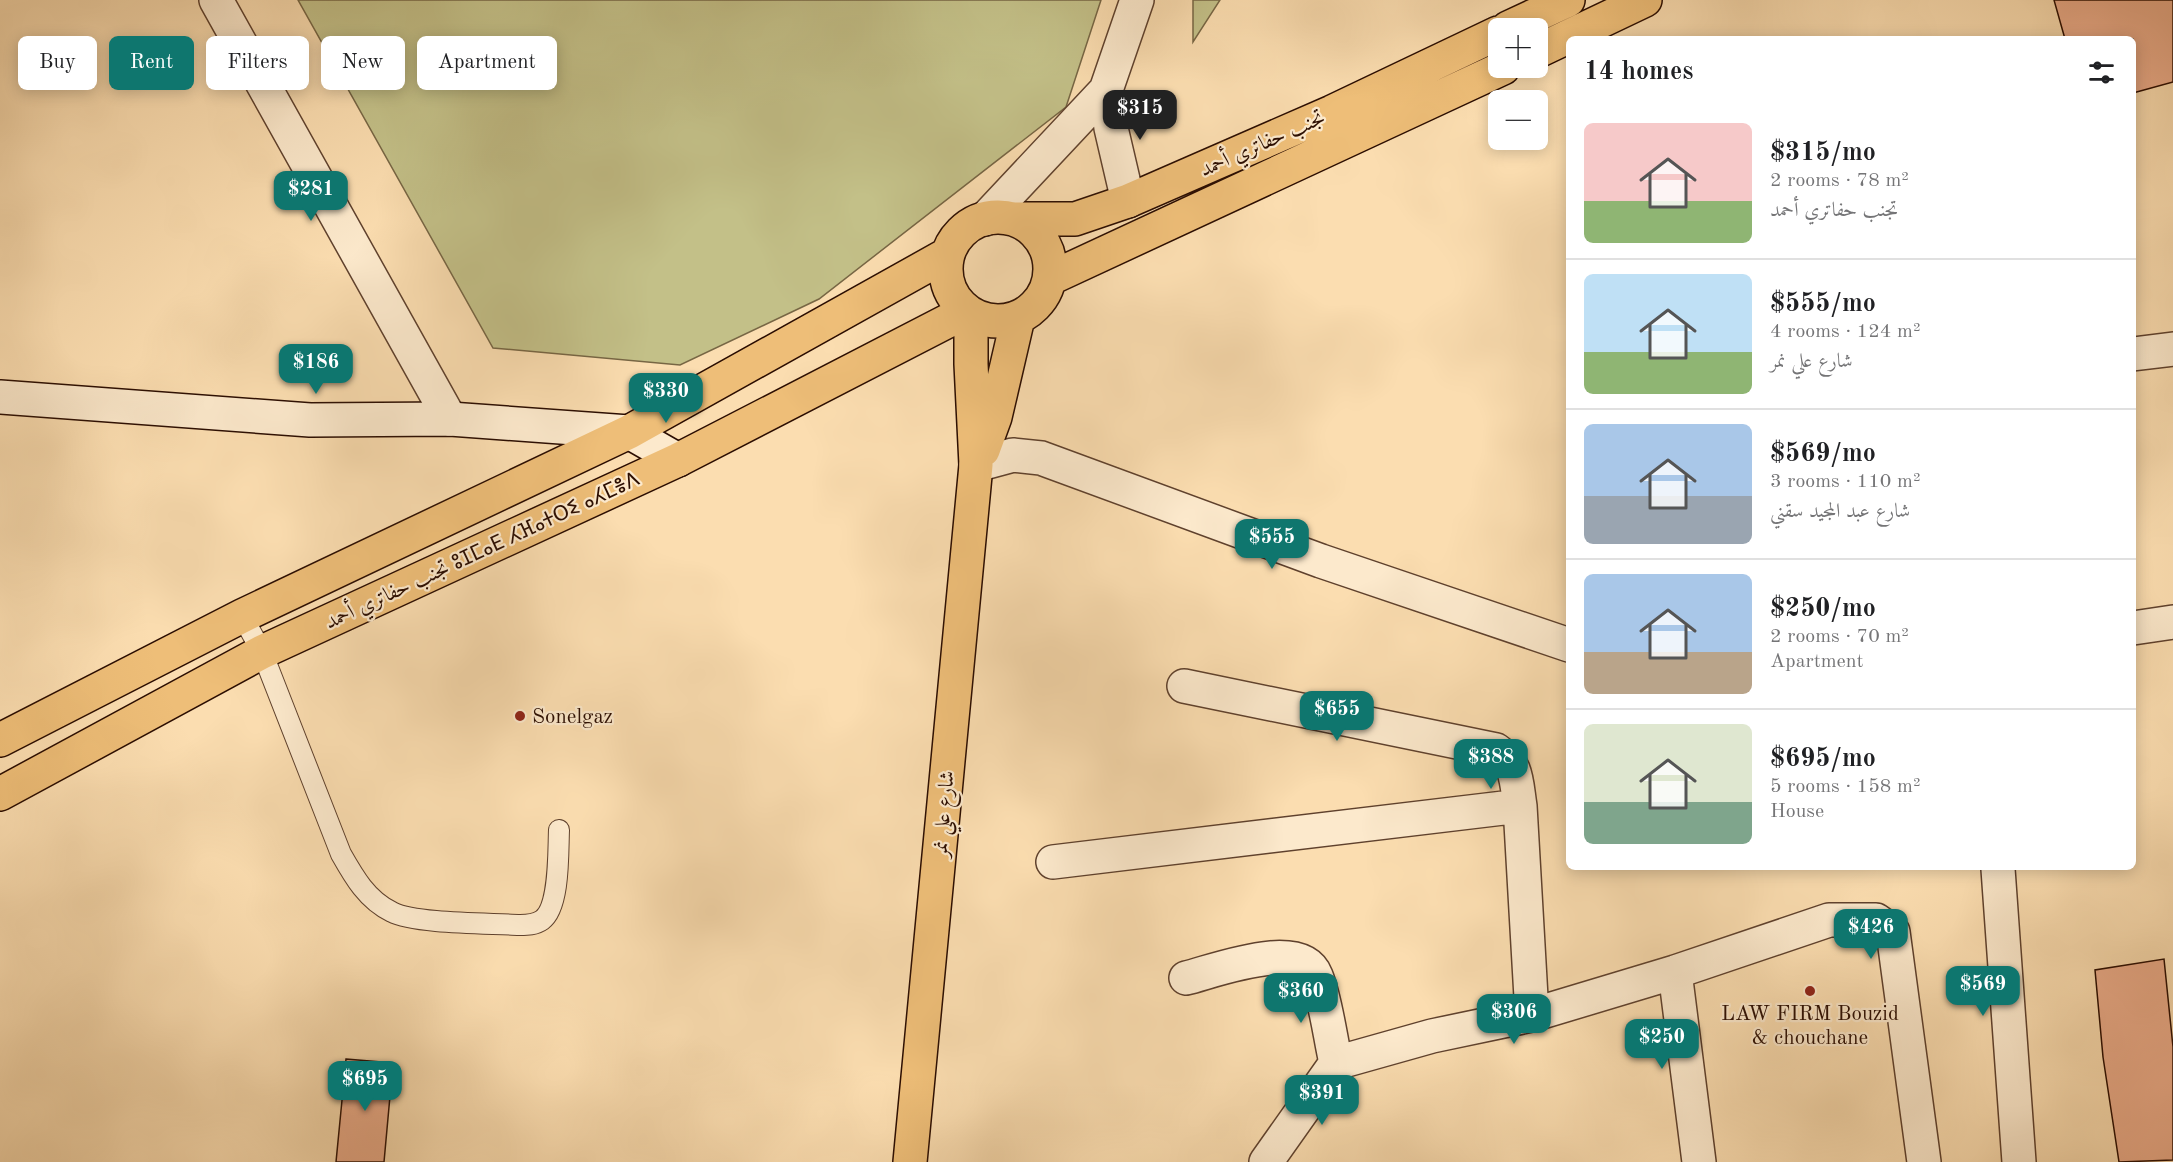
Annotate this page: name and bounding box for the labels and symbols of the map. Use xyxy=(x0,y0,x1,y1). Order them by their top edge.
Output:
pin: $315 xyxy=(1104,90,1176,141)
street label: تجنب حفاتري أحمد xyxy=(1195,102,1330,185)
pin: $281 xyxy=(275,171,347,222)
pin: $186 xyxy=(280,344,352,395)
pin: $330 xyxy=(630,373,702,424)
street label: تجنب حفاتري أحمد ⵓⵊⵎⴰⴹ ⵃⴼⴰⵜⵔⵉ ⴰⵃⵎⴻⴷ xyxy=(319,464,645,637)
pin: $555 xyxy=(1236,519,1308,570)
pin: $655 xyxy=(1301,691,1373,742)
place label: Sonelgaz xyxy=(532,707,613,728)
marker: Sonelgaz xyxy=(513,709,527,723)
pin: $388 xyxy=(1455,739,1527,790)
street label: شارع علي نمر xyxy=(930,770,967,861)
pin: $426 xyxy=(1835,909,1907,960)
pin: $569 xyxy=(1947,966,2019,1017)
pin: $360 xyxy=(1265,973,1337,1024)
marker: LAW FIRM Bouzid & chouchane xyxy=(1803,984,1817,998)
pin: $306 xyxy=(1478,994,1550,1045)
place label: LAW FIRM Bouzid & chouchane xyxy=(1721,1004,1899,1049)
pin: $250 xyxy=(1626,1019,1698,1070)
pin: $695 xyxy=(329,1061,401,1112)
pin: $391 xyxy=(1286,1075,1358,1126)

